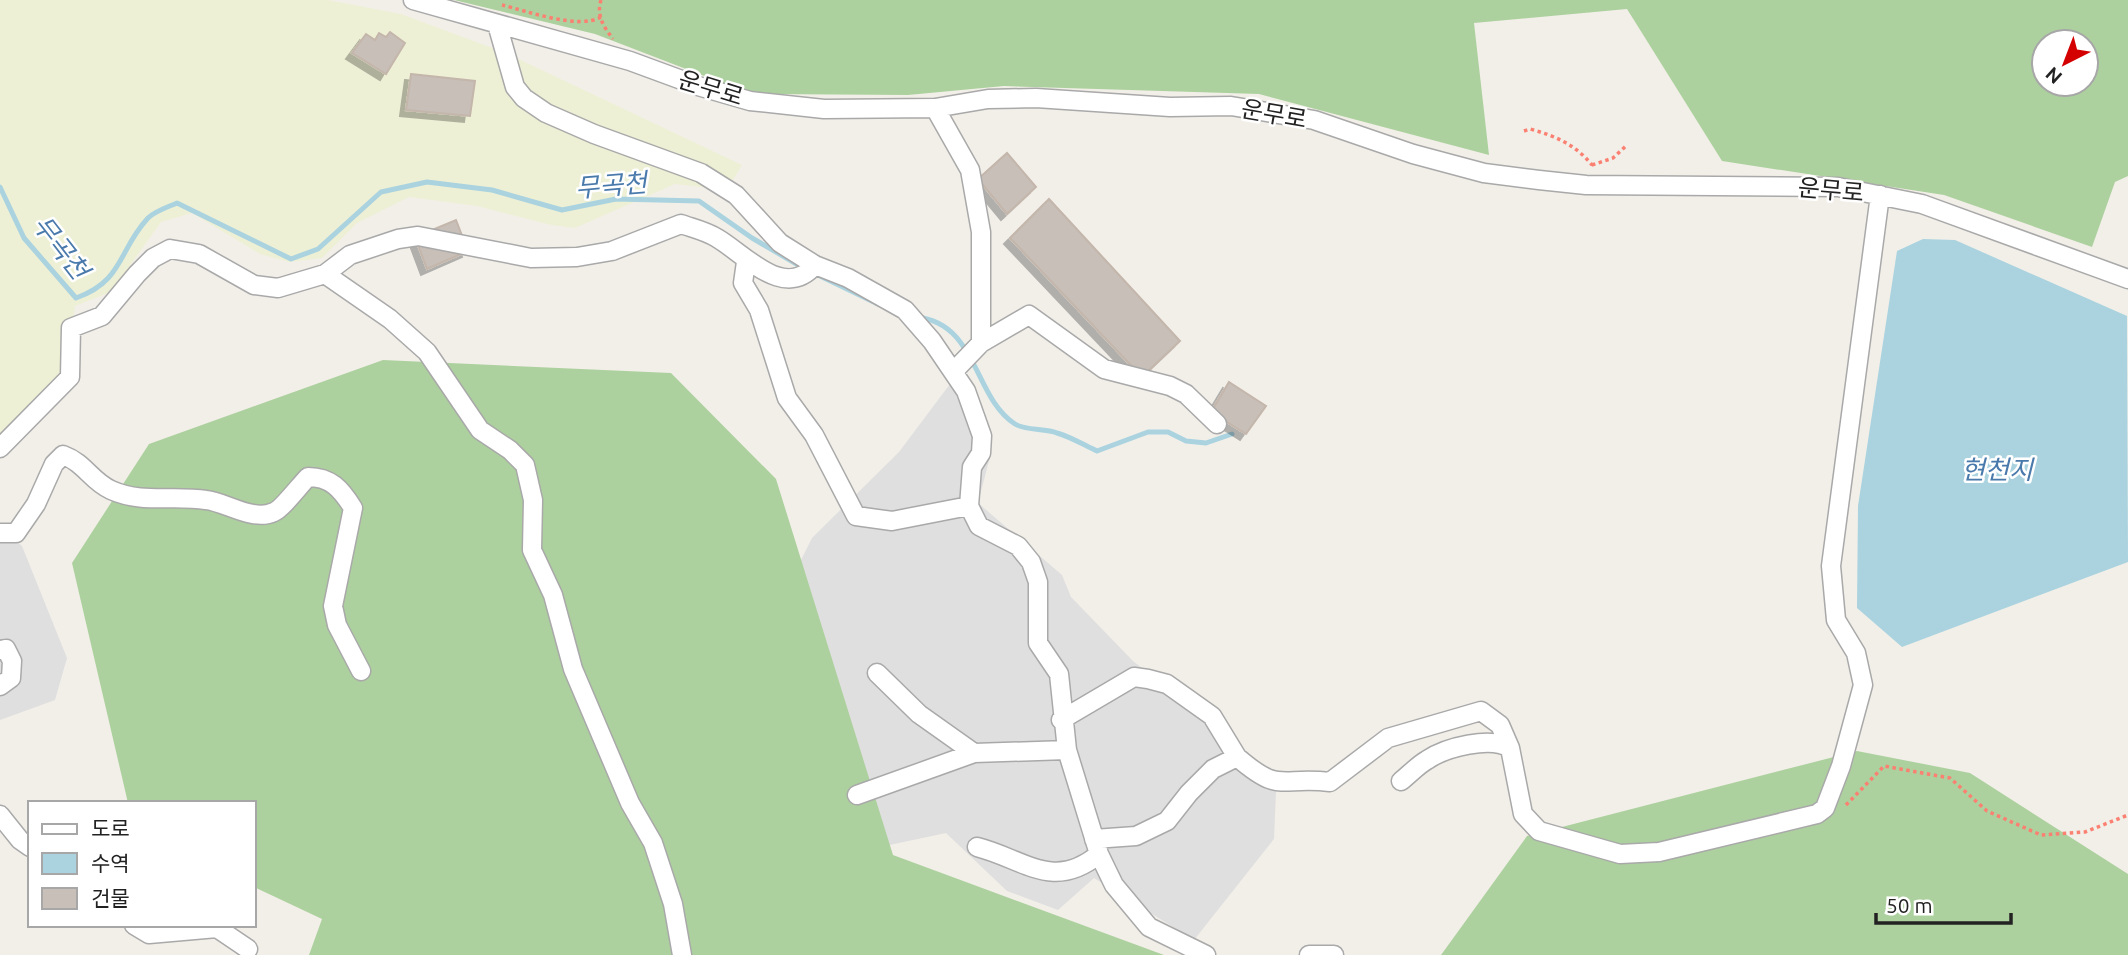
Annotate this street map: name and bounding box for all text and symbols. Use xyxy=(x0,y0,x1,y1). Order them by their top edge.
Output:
north arrow xyxy=(2030,28,2100,98)
text: N xyxy=(2041,63,2066,89)
street label: 운무로 xyxy=(675,65,747,111)
street label: 운무로 xyxy=(1239,95,1309,133)
water label: 무곡천 xyxy=(574,167,651,203)
street label: 운무로 xyxy=(1797,174,1865,206)
water label: 무곡천 xyxy=(27,210,96,287)
water label: 현천지 xyxy=(1961,455,2035,484)
legend xyxy=(28,801,256,927)
text: 도로 xyxy=(91,816,130,840)
text: 수역 xyxy=(91,851,130,875)
scale bar xyxy=(1876,881,2011,925)
text: 건물 xyxy=(91,886,130,910)
text: 50 m xyxy=(1886,893,1933,917)

